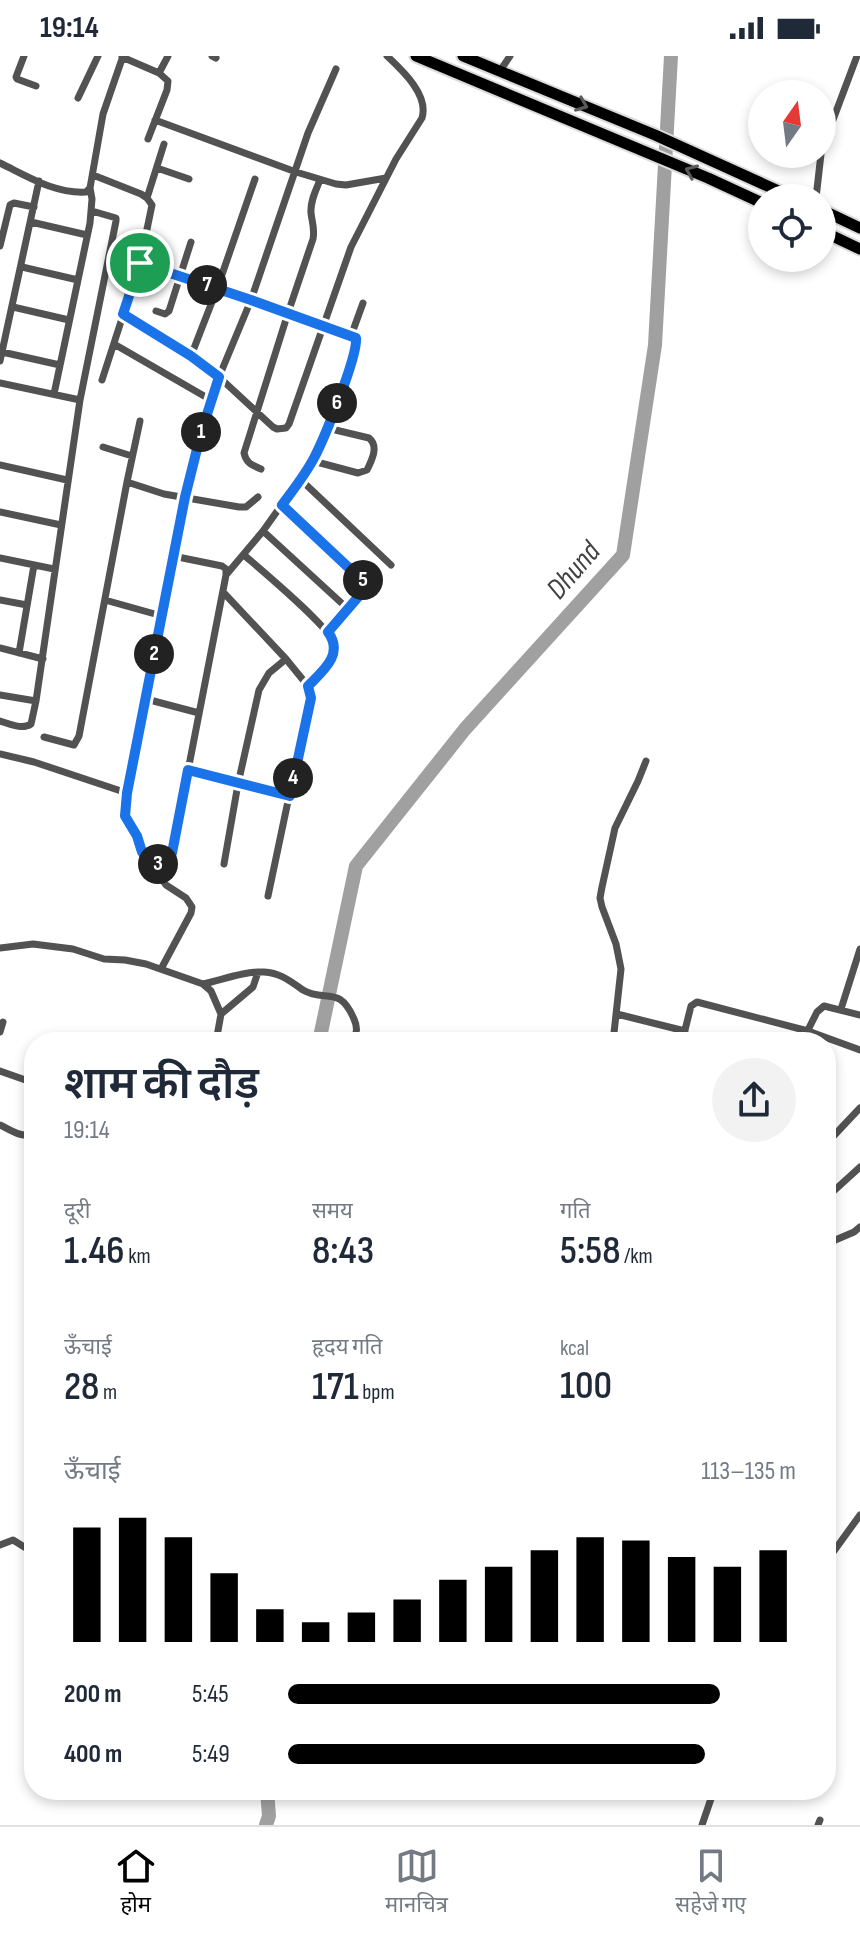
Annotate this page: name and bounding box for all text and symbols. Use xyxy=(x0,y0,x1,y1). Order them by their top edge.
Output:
text: 19:14 xyxy=(40,10,99,46)
north arrow xyxy=(748,80,836,168)
map controls xyxy=(748,80,836,272)
one-way arrow xyxy=(574,96,588,112)
one-way arrow xyxy=(685,165,699,181)
button: locate xyxy=(748,184,836,272)
pin xyxy=(106,229,174,297)
icon: arrive xyxy=(118,241,162,285)
pin: 7 xyxy=(187,265,227,305)
text: 7 xyxy=(202,271,212,298)
pin: 6 xyxy=(317,383,357,423)
text: 6 xyxy=(332,389,342,416)
pin: 1 xyxy=(181,412,221,452)
text: 1 xyxy=(197,418,205,445)
water label: Dhund xyxy=(539,534,609,607)
pin: 5 xyxy=(343,560,383,600)
text: 5 xyxy=(358,566,368,593)
pin: 2 xyxy=(134,634,174,674)
text: 2 xyxy=(149,640,159,667)
pin: 4 xyxy=(273,758,313,798)
text: 4 xyxy=(288,764,298,791)
pin: 3 xyxy=(138,844,178,884)
text: 3 xyxy=(153,850,163,877)
text: शाम की दौड़ xyxy=(64,1058,259,1111)
button: share xyxy=(712,1058,796,1142)
text: 19:14 xyxy=(64,1115,110,1146)
text: दूरी xyxy=(64,1198,90,1225)
text: समय xyxy=(312,1198,353,1225)
text: गति xyxy=(560,1198,591,1225)
text: 1.46 xyxy=(64,1227,125,1275)
text: 8:43 xyxy=(312,1227,374,1275)
text: 5:58 xyxy=(560,1227,621,1275)
text: km xyxy=(125,1243,151,1270)
text: /km xyxy=(621,1243,653,1270)
text: ऊँचाई xyxy=(64,1334,112,1361)
text: हृदय गति xyxy=(312,1334,383,1361)
text: kcal xyxy=(560,1335,589,1362)
text: 100 xyxy=(560,1362,612,1410)
text: 28 xyxy=(64,1363,99,1411)
text: 171 xyxy=(312,1363,359,1411)
text: m xyxy=(99,1379,117,1406)
text: bpm xyxy=(359,1379,395,1406)
text: ऊँचाई xyxy=(64,1456,120,1487)
text: 113–135 m xyxy=(701,1456,796,1487)
text: 200 m xyxy=(64,1679,121,1710)
text: 5:45 xyxy=(192,1679,229,1710)
text: 400 m xyxy=(64,1739,122,1770)
text: 5:49 xyxy=(192,1739,230,1770)
tab: होम xyxy=(114,1844,158,1921)
tab: मानचित्र xyxy=(385,1844,448,1921)
tab: सहेजे गए xyxy=(675,1844,746,1921)

